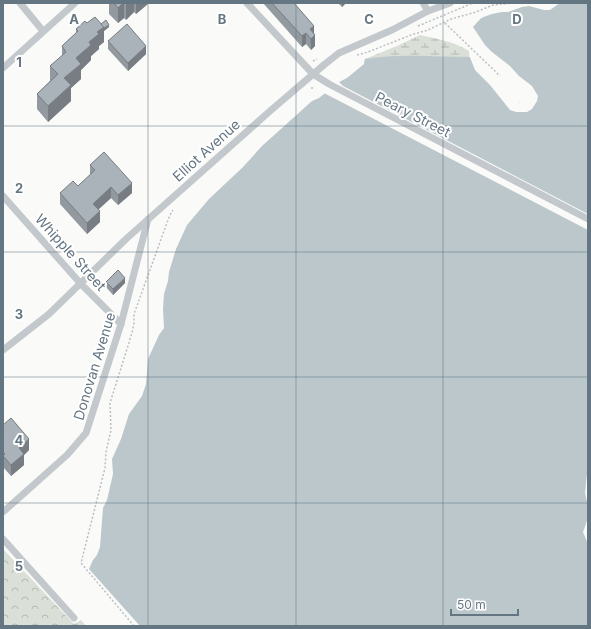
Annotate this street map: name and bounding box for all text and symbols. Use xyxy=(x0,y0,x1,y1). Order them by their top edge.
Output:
text: A xyxy=(69,11,79,27)
text: B xyxy=(218,11,227,27)
text: C xyxy=(364,11,374,27)
text: D xyxy=(512,11,522,27)
text: 1 xyxy=(16,54,22,70)
street label: Peary Street xyxy=(373,88,454,140)
street label: Elliot Avenue xyxy=(169,115,243,185)
text: 2 xyxy=(15,180,23,196)
street label: Whipple Street xyxy=(32,210,110,294)
text: 3 xyxy=(15,306,23,322)
street label: Donovan Avenue xyxy=(70,310,118,422)
text: 4 xyxy=(15,432,24,448)
text: 5 xyxy=(15,558,23,574)
scale bar xyxy=(451,591,518,617)
text: 50 m xyxy=(457,597,486,612)

